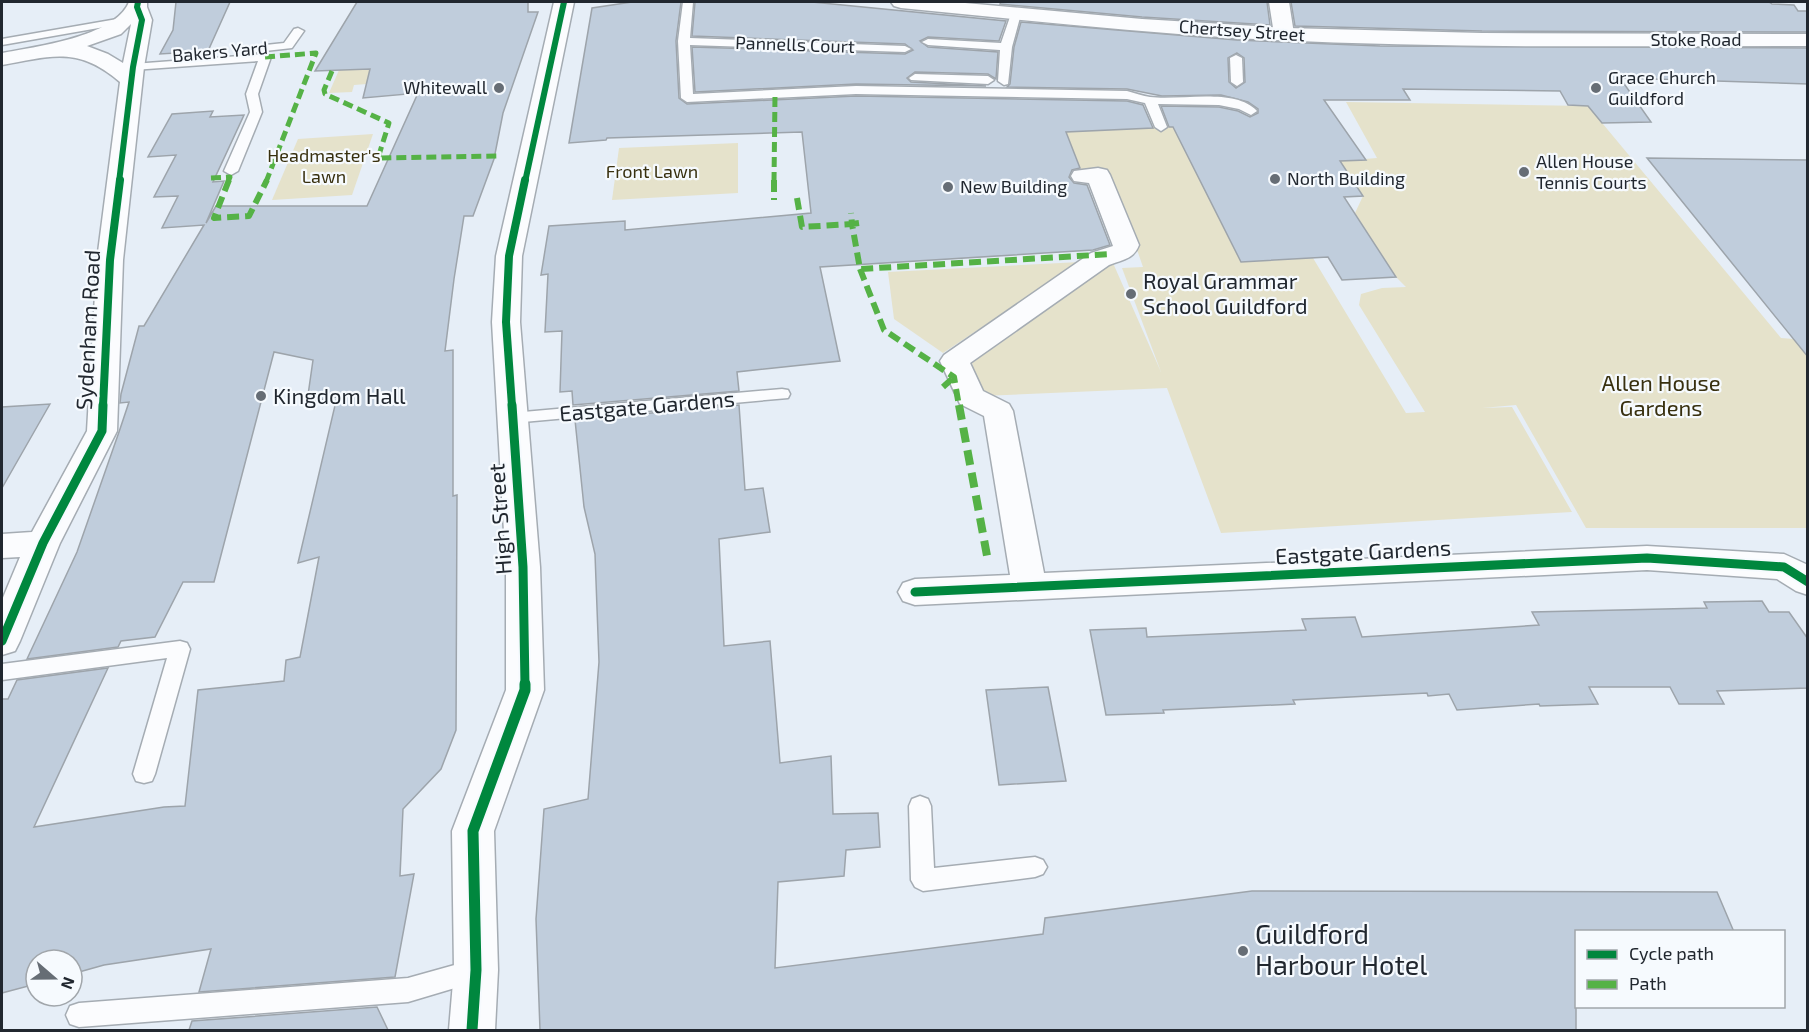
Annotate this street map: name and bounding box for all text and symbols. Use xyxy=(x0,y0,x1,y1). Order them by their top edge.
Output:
street label: Chertsey Street xyxy=(1178,15,1306,45)
street label: Stoke Road xyxy=(1650,28,1742,50)
street label: Pannells Court xyxy=(735,31,855,57)
street label: Bakers Yard xyxy=(171,36,269,66)
place label: Grace Church Guildford xyxy=(1608,66,1716,109)
place label: Whitewall xyxy=(403,76,488,98)
marker: Whitewall xyxy=(492,81,506,95)
marker: Grace Church Guildford xyxy=(1589,81,1603,95)
park label: Headmaster's Lawn xyxy=(267,144,381,187)
place label: Allen House Tennis Courts xyxy=(1536,150,1647,193)
park label: Front Lawn xyxy=(606,160,698,182)
marker: Allen House Tennis Courts xyxy=(1517,165,1531,179)
place label: North Building xyxy=(1287,167,1405,189)
marker: North Building xyxy=(1268,172,1282,186)
place label: New Building xyxy=(960,175,1067,197)
marker: New Building xyxy=(941,180,955,194)
street label: Sydenham Road xyxy=(70,249,104,411)
place label: Royal Grammar School Guildford xyxy=(1143,267,1308,318)
marker: Royal Grammar School Guildford xyxy=(1124,287,1138,301)
park label: Allen House Gardens xyxy=(1602,369,1720,420)
place label: Kingdom Hall xyxy=(273,382,406,408)
street label: Eastgate Gardens xyxy=(558,384,736,426)
marker: Kingdom Hall xyxy=(254,389,268,403)
street label: High Street xyxy=(482,463,516,575)
street label: Eastgate Gardens xyxy=(1274,533,1452,569)
place label: Guildford Harbour Hotel xyxy=(1255,917,1427,980)
legend xyxy=(1575,930,1785,1008)
text: Cycle path xyxy=(1629,942,1714,964)
marker: Guildford Harbour Hotel xyxy=(1236,944,1250,958)
north arrow xyxy=(24,948,84,1008)
text: Path xyxy=(1629,972,1667,994)
text: N xyxy=(58,975,79,992)

